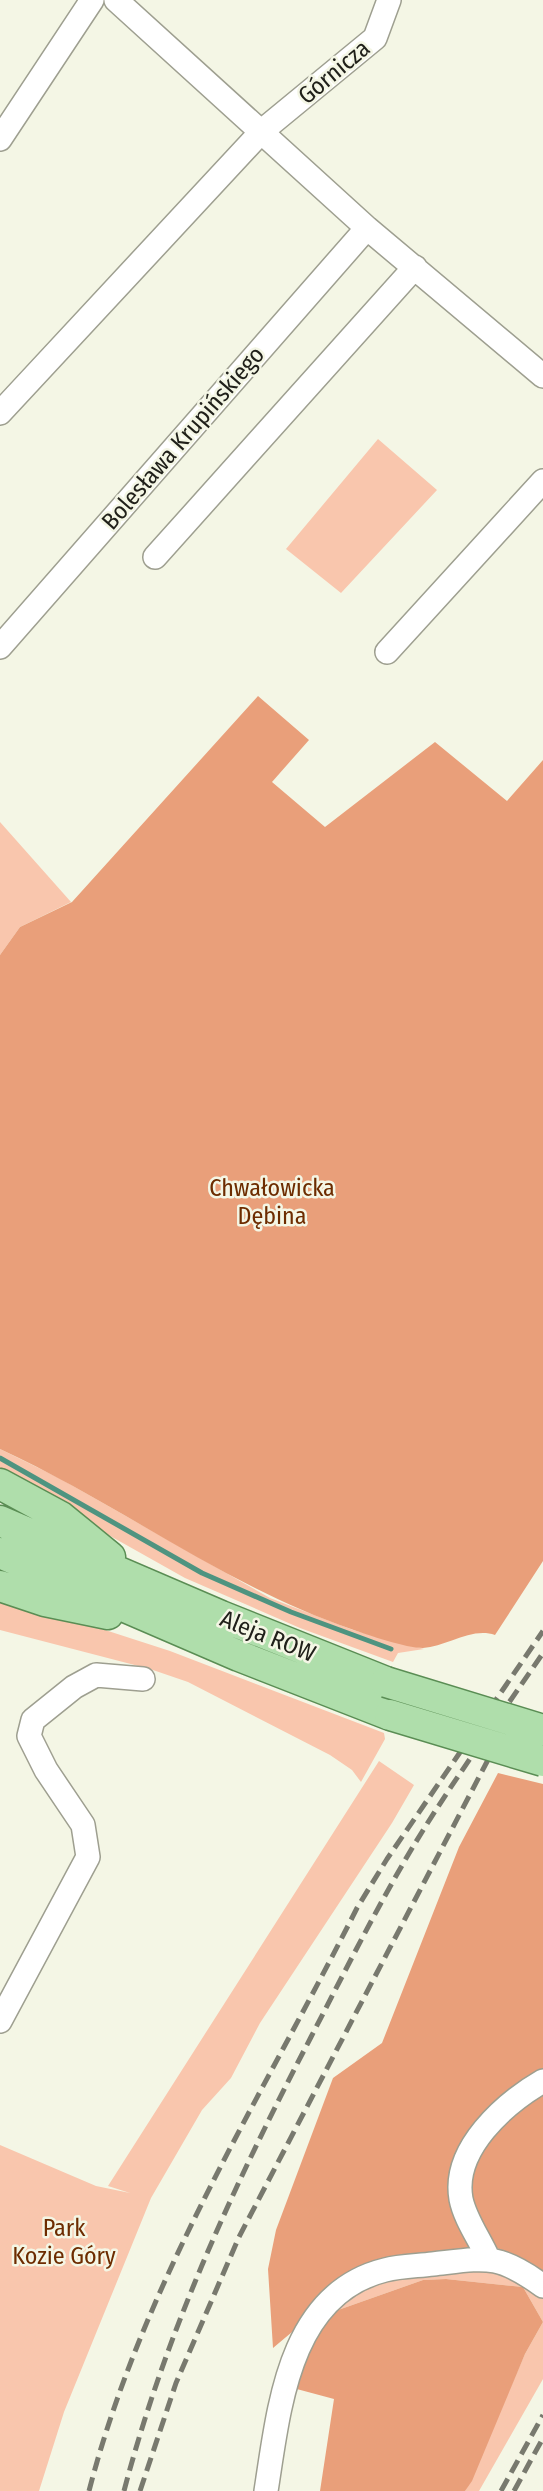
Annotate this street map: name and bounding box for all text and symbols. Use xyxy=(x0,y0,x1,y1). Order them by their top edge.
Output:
street label: Górnicza xyxy=(293,34,375,110)
street label: Bolesława Krupińskiego xyxy=(96,341,270,535)
park label: Chwałowicka Dębina xyxy=(209,1174,335,1230)
street label: Aleja ROW xyxy=(216,1604,320,1668)
park label: Park Kozie Góry xyxy=(12,2214,116,2270)

